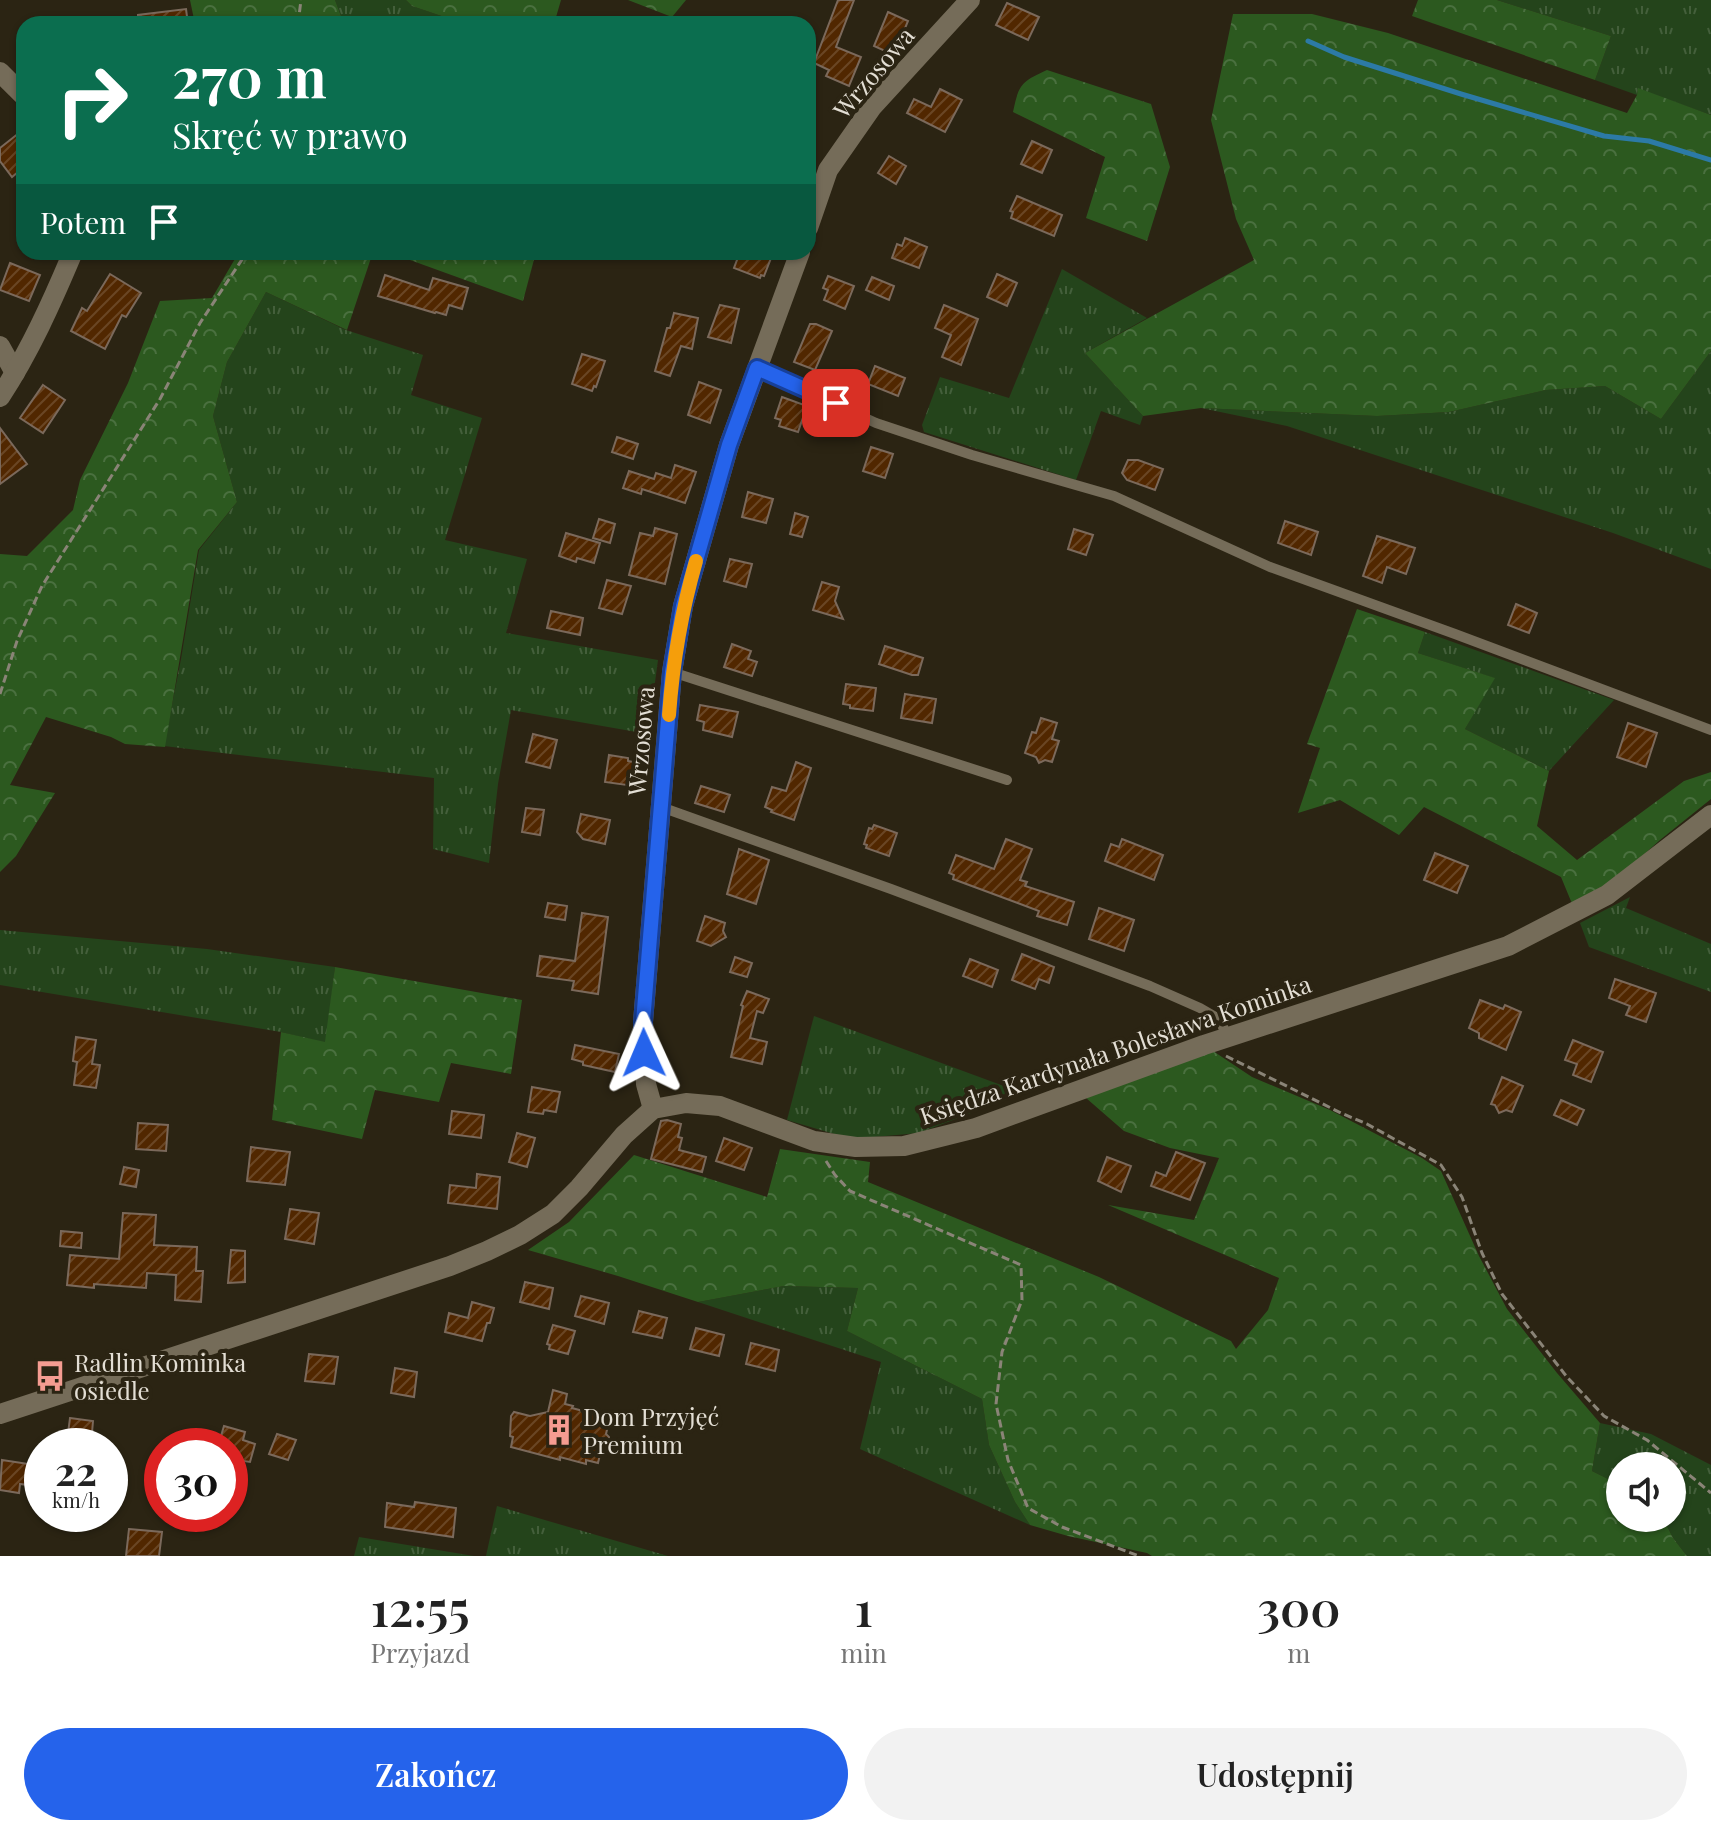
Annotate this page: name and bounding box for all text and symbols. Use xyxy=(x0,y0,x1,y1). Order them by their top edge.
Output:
street label: Wrzosowa xyxy=(825,20,921,125)
text: 270 m xyxy=(172,38,327,113)
icon: right xyxy=(40,48,144,152)
text: Skręć w prawo xyxy=(172,110,408,158)
icon: arrive xyxy=(142,200,186,244)
text: Potem xyxy=(40,202,126,242)
pin xyxy=(802,369,870,437)
icon: arrive xyxy=(814,381,858,425)
street label: Wrzosowa xyxy=(619,685,661,798)
street label: Księdza Kardynała Bolesława Kominka xyxy=(915,967,1315,1131)
position arrow xyxy=(602,1011,686,1095)
place label: Radlin Kominka osiedle xyxy=(74,1346,246,1406)
bus stop icon: Radlin Kominka osiedle xyxy=(33,1359,67,1393)
place label: Dom Przyjęć Premium xyxy=(583,1400,719,1460)
building icon: Dom Przyjęć Premium xyxy=(542,1413,576,1447)
speed limit sign: 30 xyxy=(144,1428,248,1532)
text: 22 xyxy=(55,1443,97,1496)
map controls xyxy=(1606,1452,1686,1532)
button: sound xyxy=(1606,1452,1686,1532)
text: km/h xyxy=(52,1486,100,1513)
text: 12:55 xyxy=(371,1575,470,1639)
text: 1 xyxy=(855,1575,873,1639)
text: 300 xyxy=(1257,1575,1341,1639)
text: Przyjazd xyxy=(370,1635,470,1670)
text: min xyxy=(841,1635,887,1670)
text: m xyxy=(1287,1635,1310,1670)
button: Zakończ xyxy=(24,1728,848,1820)
button: Udostępnij xyxy=(864,1728,1687,1820)

